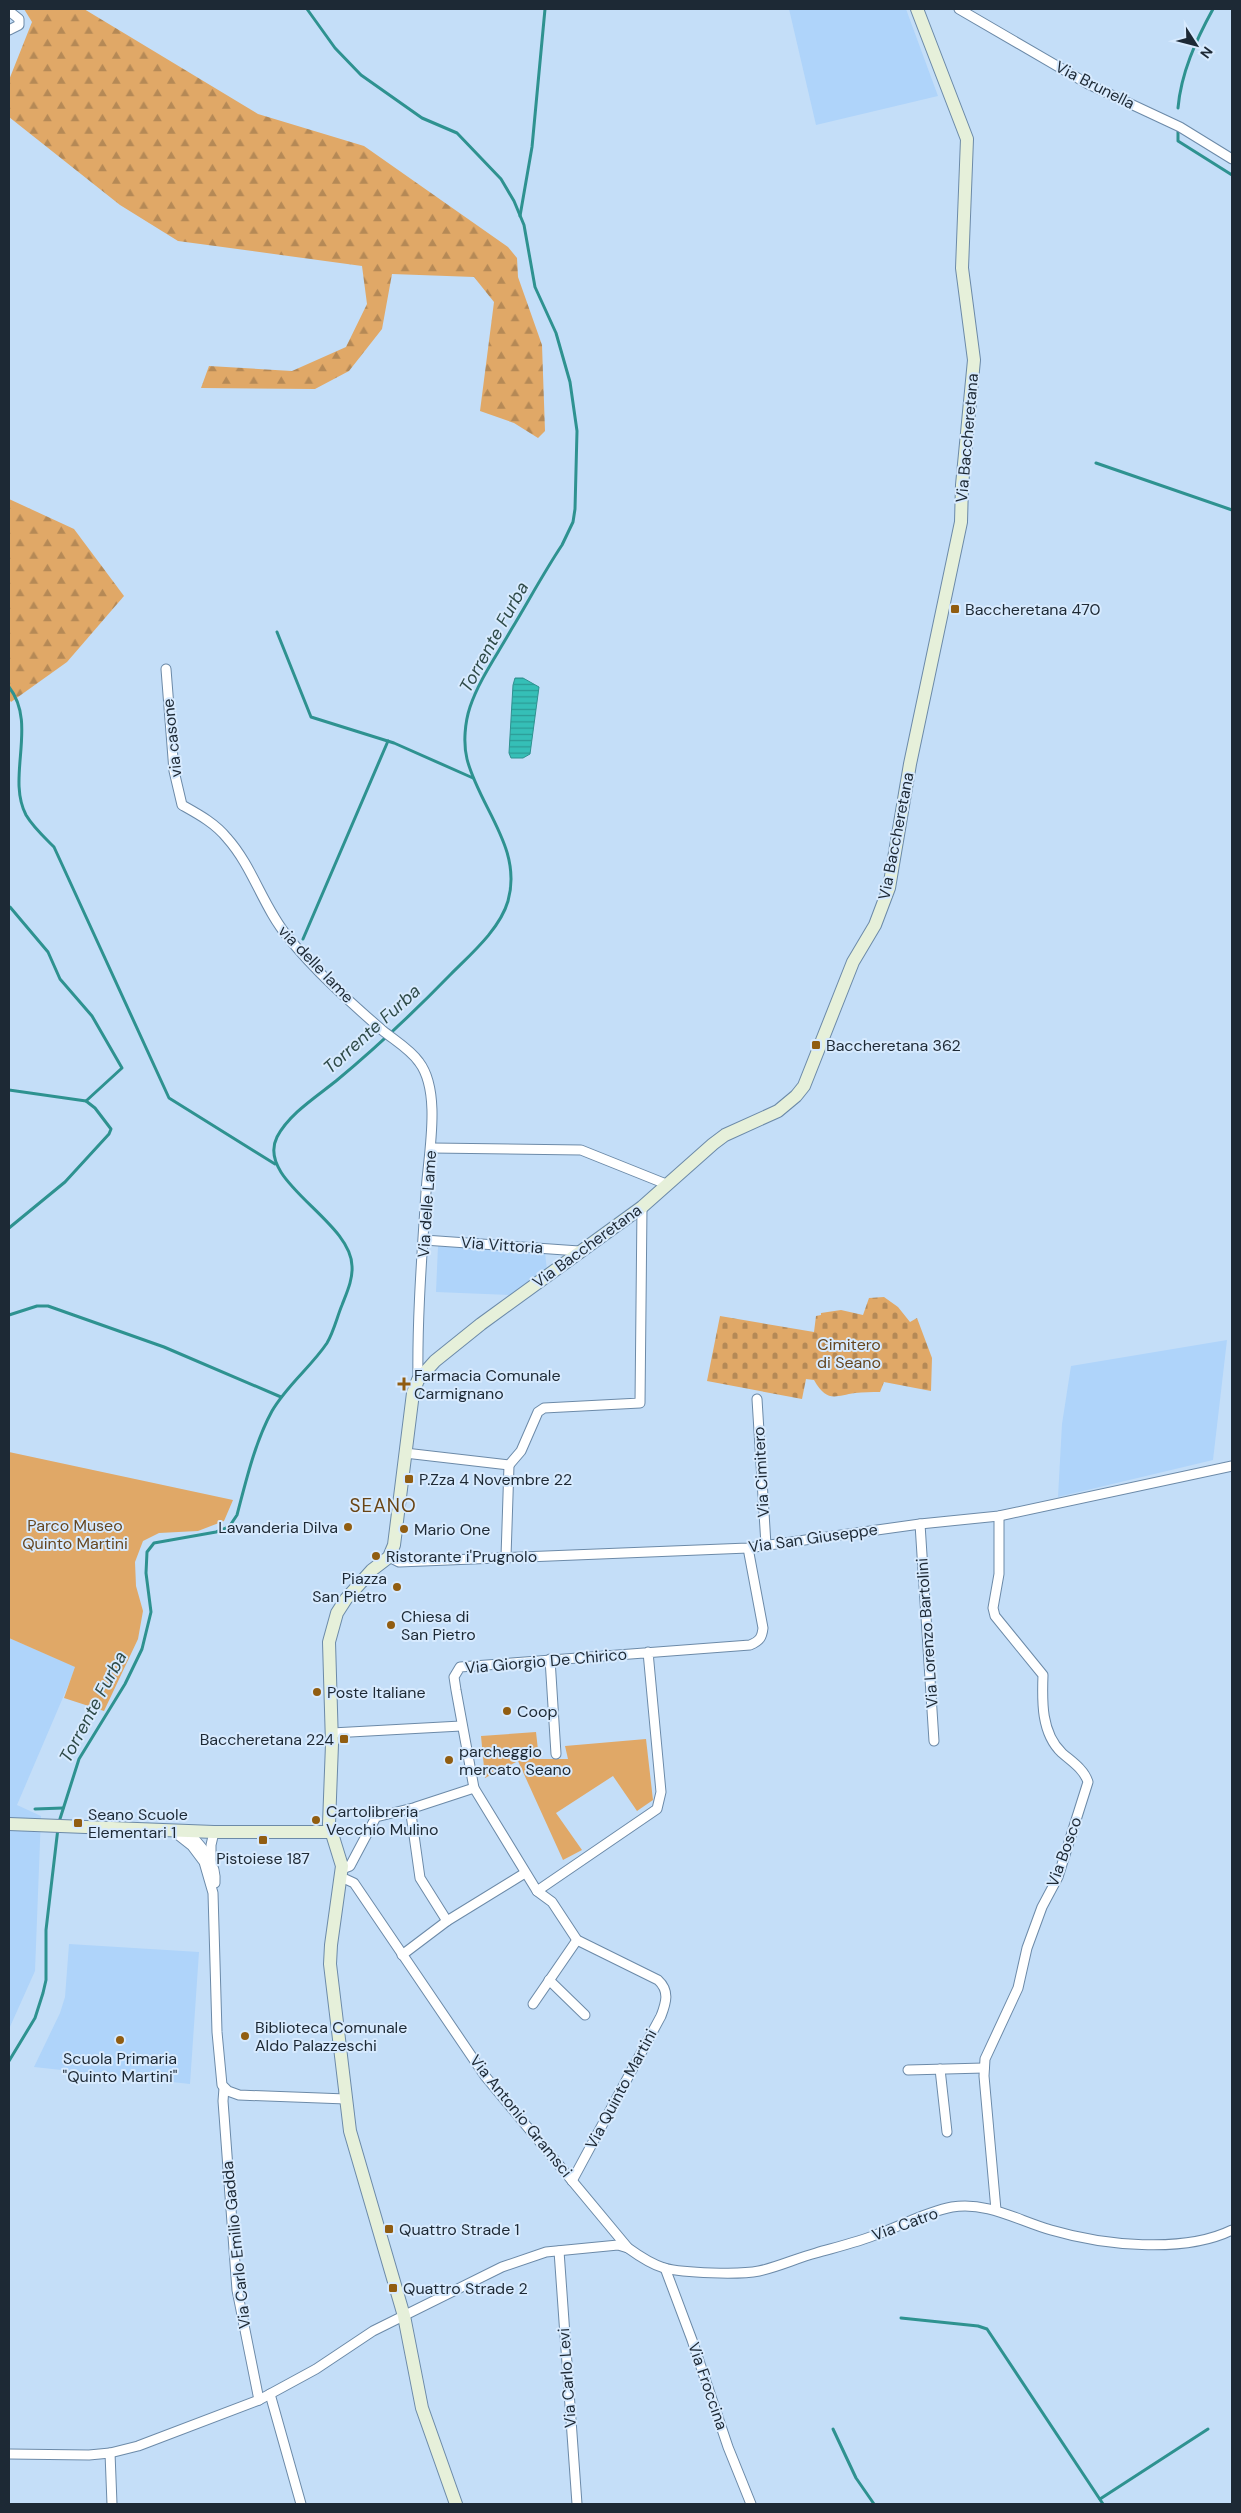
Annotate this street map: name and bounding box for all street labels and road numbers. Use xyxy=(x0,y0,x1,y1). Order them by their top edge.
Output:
street label: Via Brunella xyxy=(1052,56,1138,114)
street label: Via Baccheretana xyxy=(951,372,983,504)
street label: via casone xyxy=(157,698,187,778)
street label: Via Baccheretana xyxy=(873,770,919,902)
street label: via delle lame xyxy=(274,921,358,1007)
street label: Via delle Lame xyxy=(413,1150,441,1258)
street label: Via Baccheretana xyxy=(528,1199,646,1293)
street label: Via Vittoria xyxy=(460,1232,544,1258)
street label: Via Cimitero xyxy=(748,1426,774,1518)
street label: Via San Giuseppe xyxy=(747,1519,879,1557)
street label: Via Lorenzo Bartolini xyxy=(911,1557,943,1709)
street label: Via Giorgio De Chirico xyxy=(464,1643,628,1679)
street label: Via Bosco xyxy=(1042,1814,1086,1890)
street label: Via Quinto Martini xyxy=(580,2025,662,2153)
street label: Via Antonio Gramsci xyxy=(465,2050,577,2182)
street label: Via Carlo Emilio Gadda xyxy=(217,2160,255,2330)
street label: Via Catro xyxy=(869,2202,941,2246)
street label: Via Carlo Levi xyxy=(553,2327,581,2429)
street label: Via Froccina xyxy=(683,2339,733,2433)

